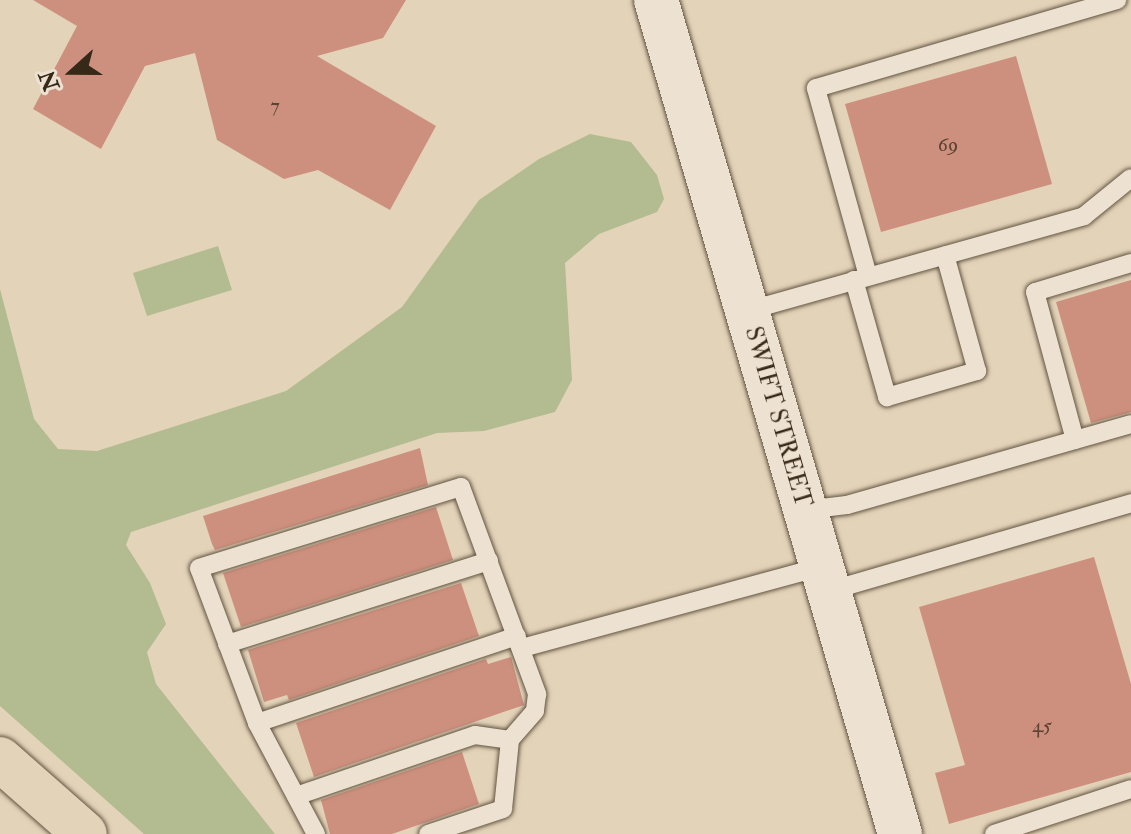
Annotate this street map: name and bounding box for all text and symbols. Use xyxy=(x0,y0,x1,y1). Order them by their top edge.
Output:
north arrow xyxy=(32,32,112,112)
text: N xyxy=(33,66,66,95)
house number: 7 xyxy=(270,93,280,117)
house number: 69 xyxy=(938,132,958,156)
street label: SWIFT STREET xyxy=(738,323,818,511)
house number: 45 xyxy=(1032,713,1052,737)

